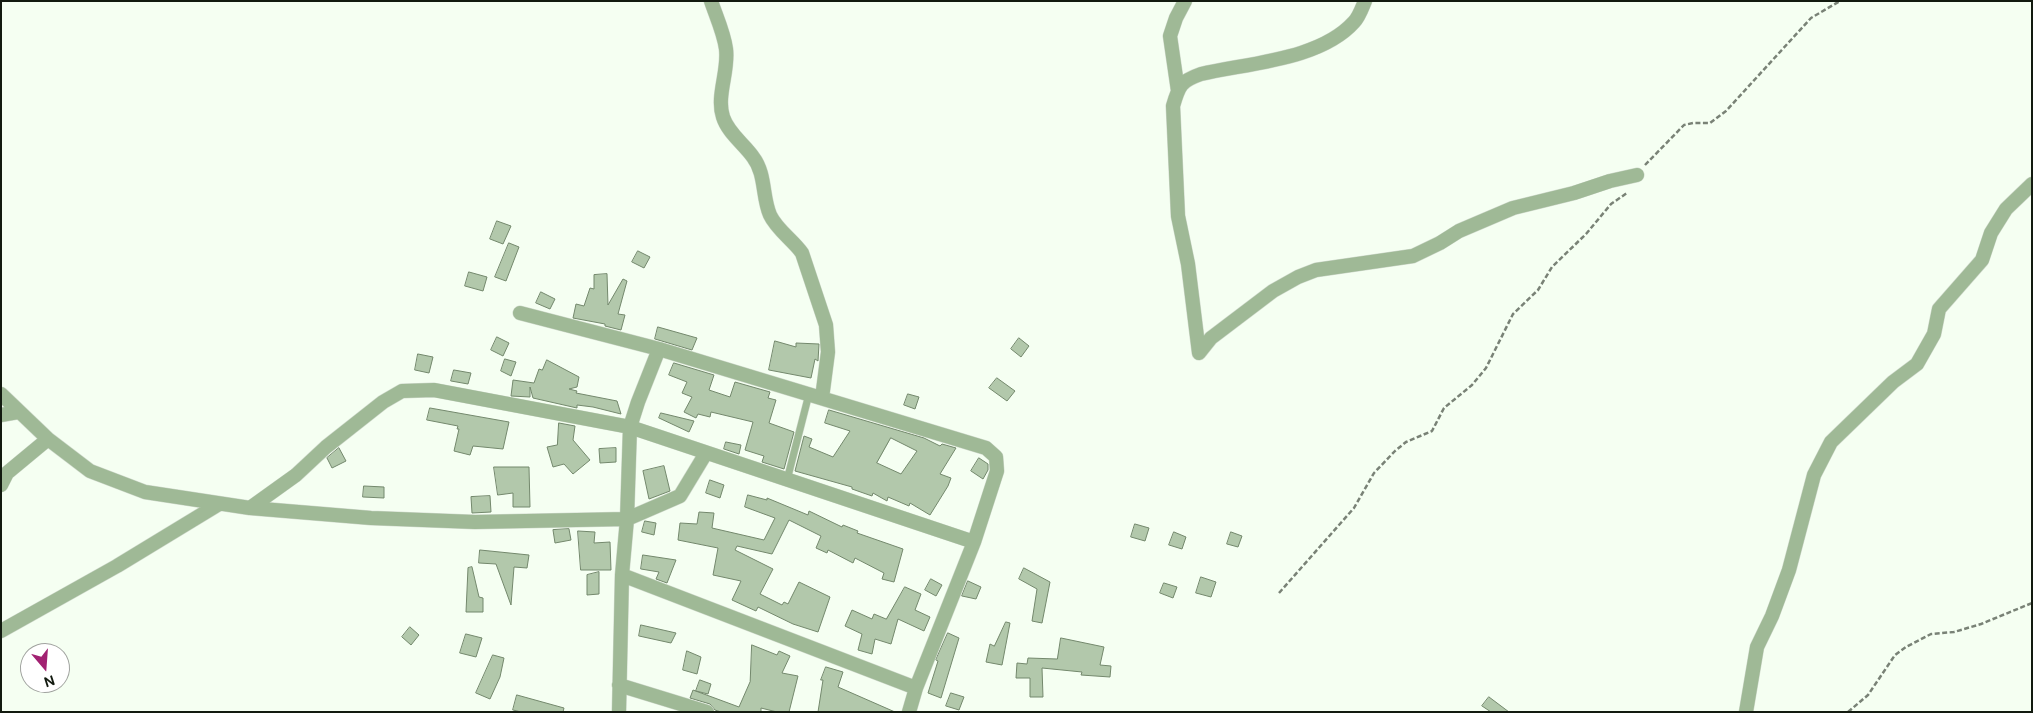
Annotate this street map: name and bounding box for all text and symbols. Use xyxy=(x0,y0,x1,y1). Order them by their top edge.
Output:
north arrow xyxy=(20,643,70,693)
text: N xyxy=(42,671,57,691)

